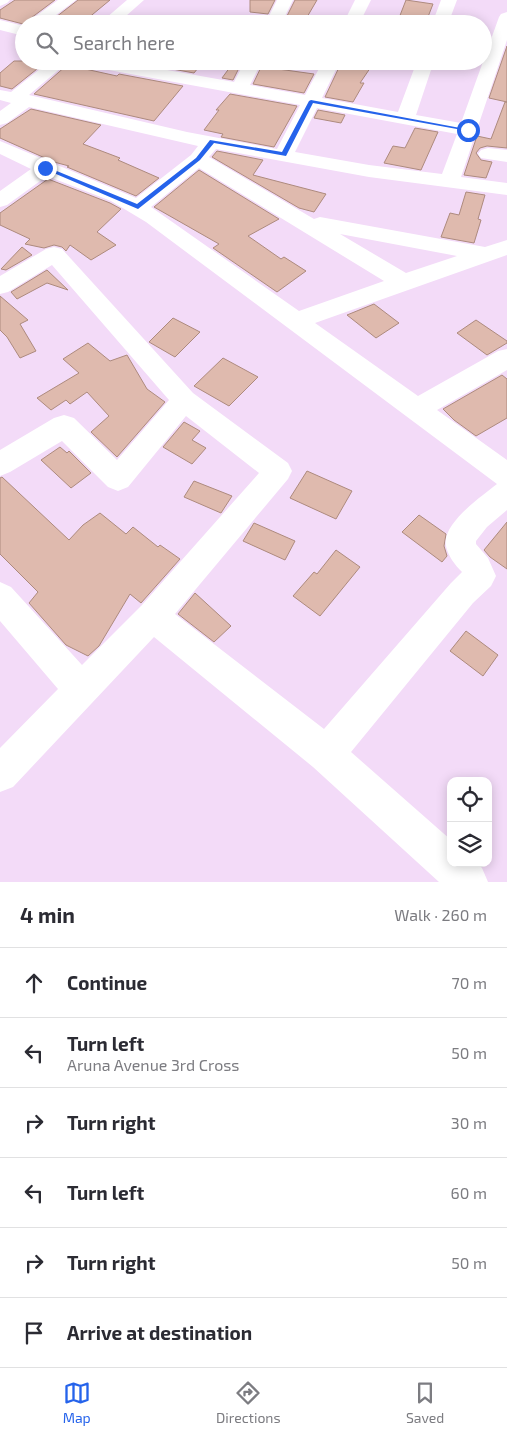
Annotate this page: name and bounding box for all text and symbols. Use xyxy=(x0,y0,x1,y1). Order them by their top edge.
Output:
search box xyxy=(15,15,492,70)
icon: search xyxy=(33,29,61,57)
text: Search here xyxy=(73,31,175,54)
route start xyxy=(457,119,480,142)
route end xyxy=(34,157,57,180)
map controls xyxy=(447,777,492,867)
button: locate xyxy=(447,777,492,822)
button: layers xyxy=(447,822,492,867)
text: 4 min xyxy=(20,902,75,927)
text: Walk · 260 m xyxy=(394,905,487,924)
icon: ahead xyxy=(20,969,48,997)
text: Continue xyxy=(67,971,147,994)
text: 70 m xyxy=(452,973,487,992)
text: Turn left xyxy=(67,1032,144,1055)
icon: left xyxy=(20,1039,48,1067)
text: 50 m xyxy=(451,1043,487,1062)
text: Aruna Avenue 3rd Cross xyxy=(67,1055,240,1074)
icon: right xyxy=(20,1109,48,1137)
text: Turn right xyxy=(67,1111,155,1134)
text: 30 m xyxy=(451,1113,487,1132)
icon: left xyxy=(20,1179,48,1207)
text: Turn left xyxy=(67,1181,144,1204)
text: 60 m xyxy=(451,1183,487,1202)
icon: right xyxy=(20,1249,48,1277)
text: Turn right xyxy=(67,1251,155,1274)
text: 50 m xyxy=(451,1253,487,1272)
icon: arrive xyxy=(20,1319,48,1347)
text: Arrive at destination xyxy=(67,1321,252,1344)
tab: Map xyxy=(63,1379,91,1426)
tab: Directions xyxy=(216,1379,281,1426)
tab: Saved xyxy=(406,1379,444,1426)

